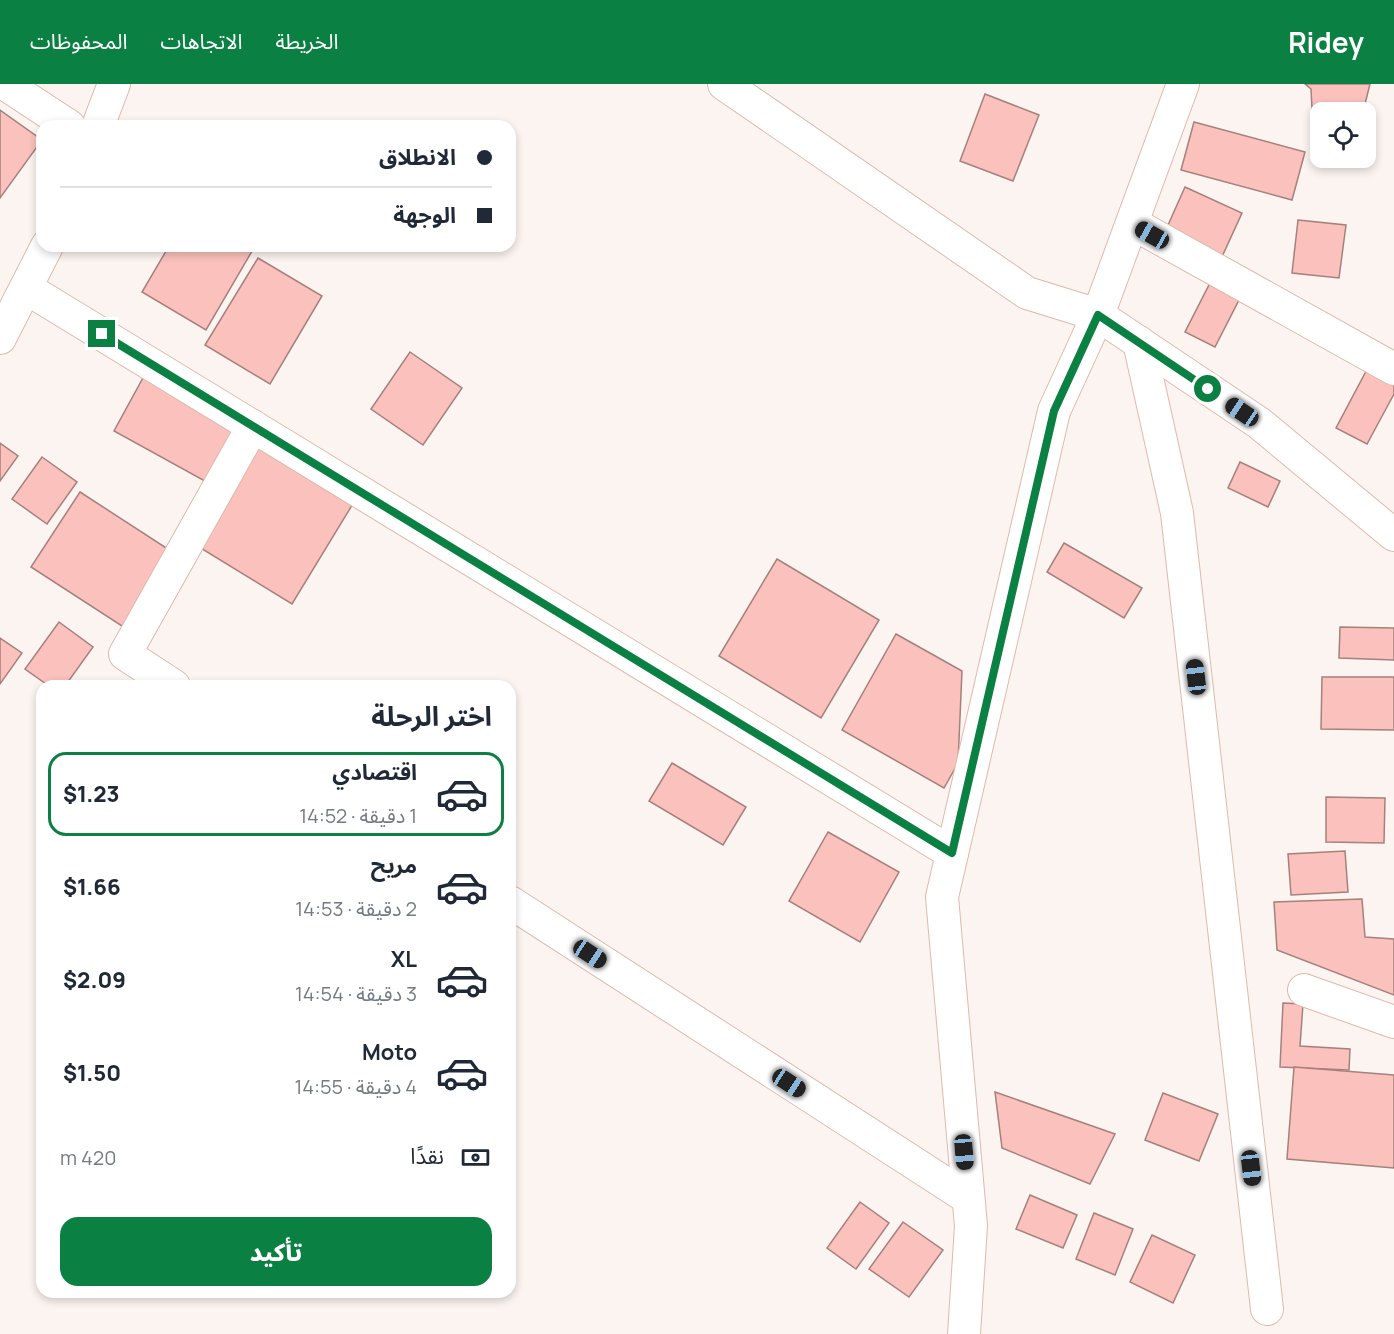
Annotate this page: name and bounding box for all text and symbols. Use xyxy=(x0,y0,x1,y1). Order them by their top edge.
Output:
text: Ridey xyxy=(1288,23,1364,61)
text: المحفوظات xyxy=(30,27,127,55)
text: الاتجاهات xyxy=(160,27,242,55)
text: الخريطة xyxy=(275,27,338,55)
map controls xyxy=(1310,102,1376,168)
button: locate xyxy=(1310,102,1376,168)
text: الانطلاق xyxy=(379,142,456,172)
text: الوجهة xyxy=(393,200,456,230)
car xyxy=(1132,218,1172,252)
route end xyxy=(88,320,115,347)
route start xyxy=(1194,375,1221,402)
car xyxy=(1222,394,1262,430)
car xyxy=(1185,658,1207,696)
text: اختر الرحلة xyxy=(371,697,492,734)
text: اقتصادي xyxy=(332,757,417,787)
icon: car xyxy=(435,767,489,821)
text: $1.23 xyxy=(63,779,120,809)
text: 1 دقيقة · 14:52 xyxy=(299,802,417,829)
text: مريح xyxy=(371,850,417,880)
icon: car xyxy=(435,860,489,914)
text: $1.66 xyxy=(63,872,121,902)
text: 2 دقيقة · 14:53 xyxy=(295,895,417,922)
car xyxy=(570,937,610,971)
text: XL xyxy=(391,944,417,974)
icon: car xyxy=(435,953,489,1007)
text: $2.09 xyxy=(63,965,126,995)
text: 3 دقيقة · 14:54 xyxy=(295,980,417,1007)
text: Moto xyxy=(362,1037,417,1067)
icon: car xyxy=(435,1046,489,1100)
text: $1.50 xyxy=(63,1058,121,1088)
car xyxy=(769,1066,809,1100)
text: 4 دقيقة · 14:55 xyxy=(294,1073,417,1100)
car xyxy=(953,1133,975,1171)
text: نقدًا xyxy=(410,1141,444,1171)
icon: cash xyxy=(459,1141,492,1174)
text: 420 m xyxy=(60,1144,116,1171)
car xyxy=(1240,1149,1262,1187)
button: تأكيد xyxy=(60,1217,492,1286)

